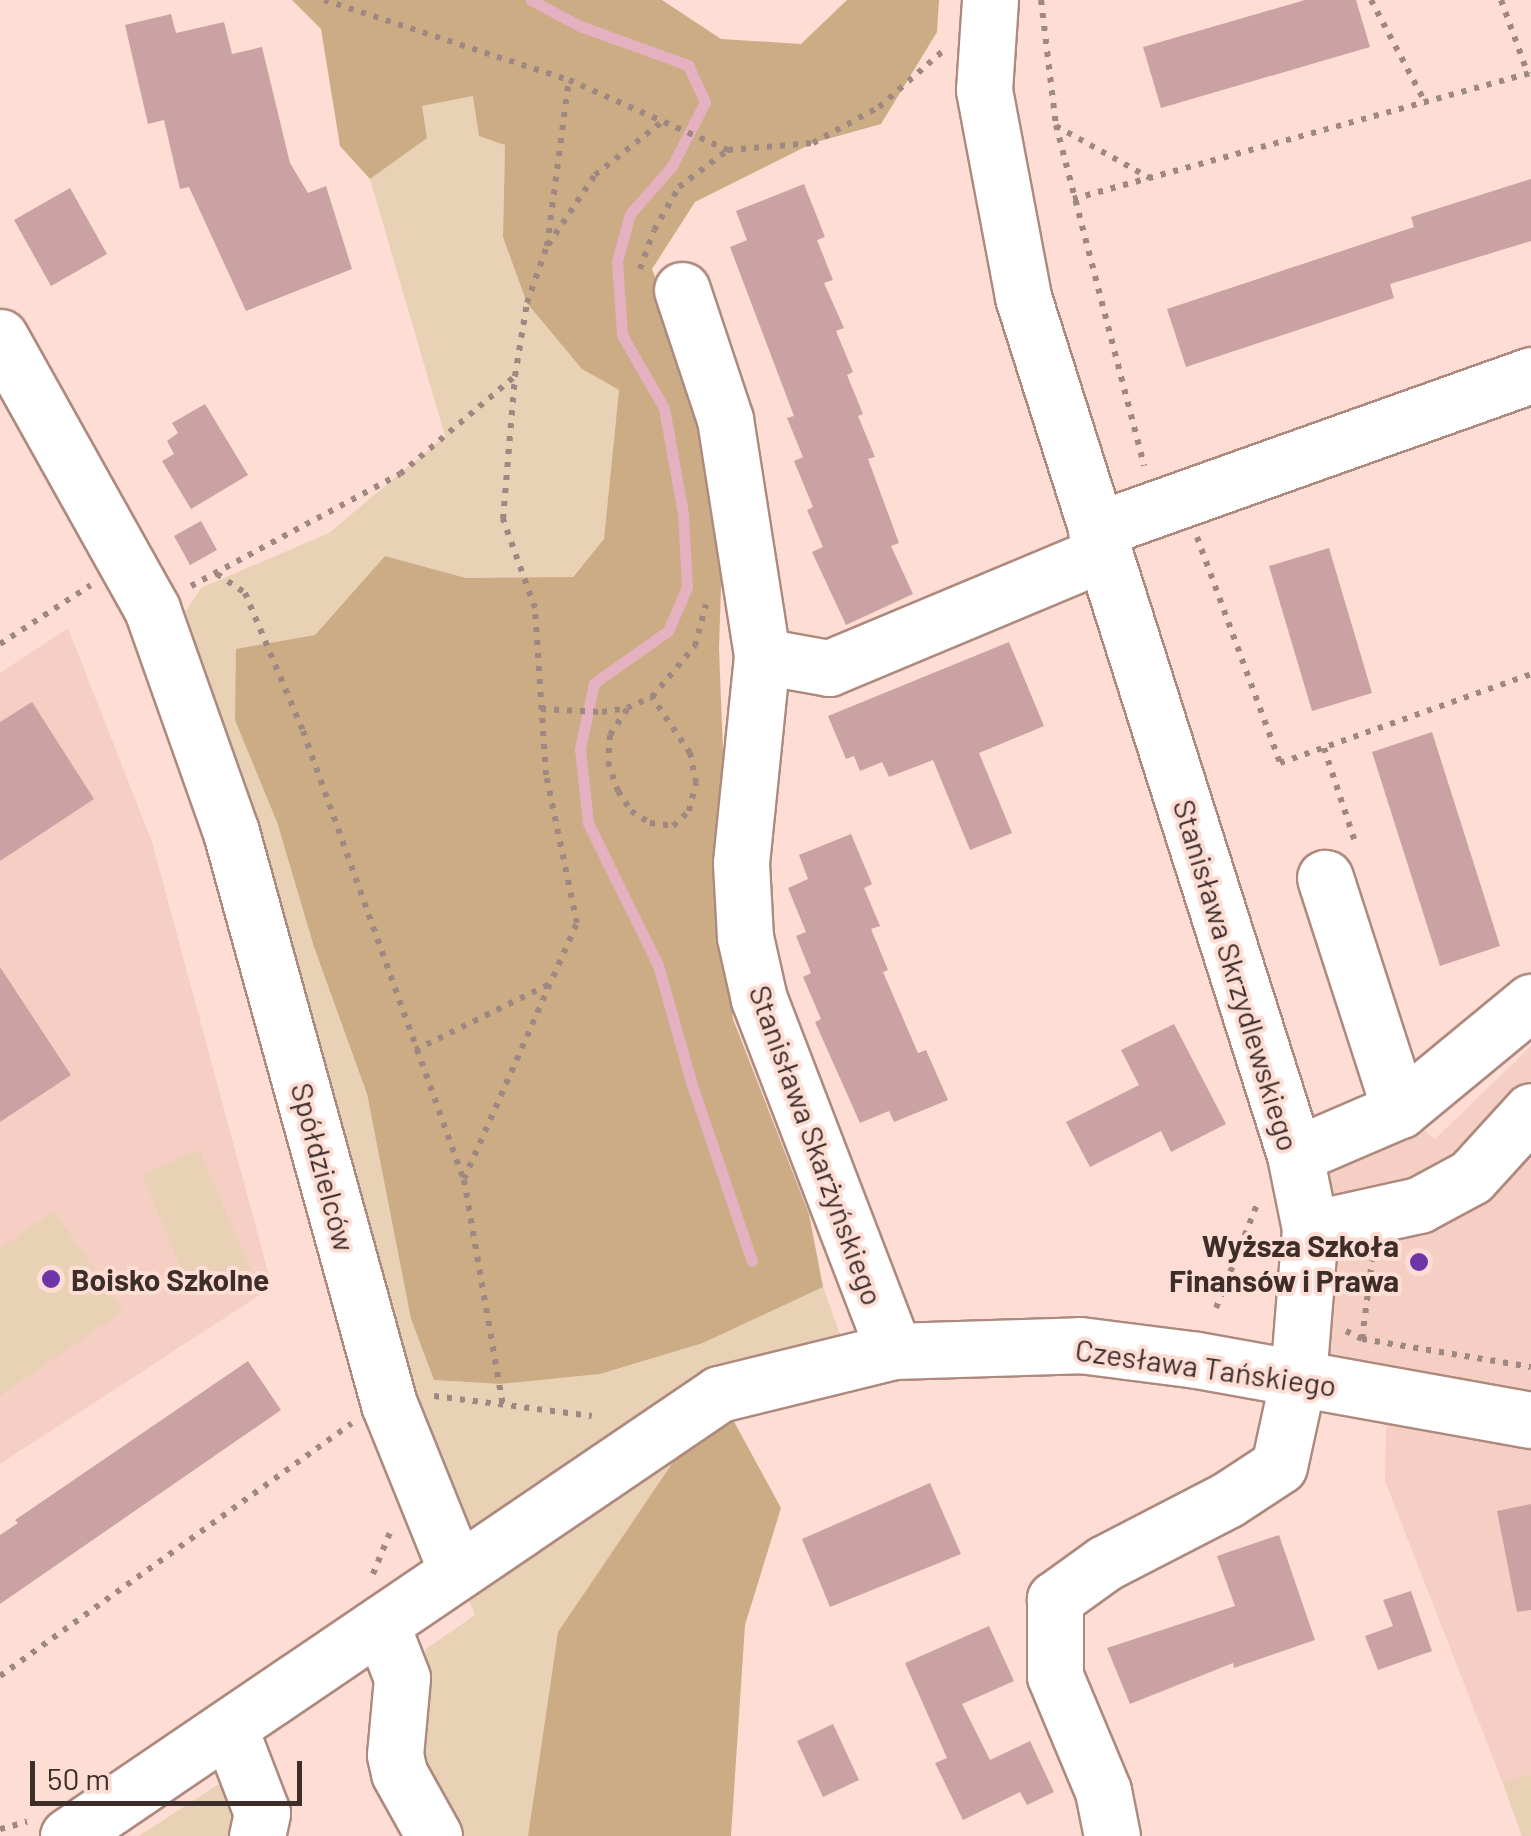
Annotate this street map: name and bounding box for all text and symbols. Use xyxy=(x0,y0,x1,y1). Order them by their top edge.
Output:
street label: Stanisława Skrzydlewskiego xyxy=(1166,795,1308,1155)
street label: Stanisława Skarżyńskiego xyxy=(742,980,892,1310)
street label: Spółdzielców xyxy=(284,1079,364,1255)
place label: Wyższa Szkoła Finansów i Prawa xyxy=(1169,1227,1399,1298)
marker: Wyższa Szkoła Finansów i Prawa xyxy=(1408,1251,1430,1273)
place label: Boisko Szkolne xyxy=(71,1261,269,1297)
marker: Boisko Szkolne xyxy=(40,1268,62,1290)
street label: Czesława Tańskiego xyxy=(1073,1331,1339,1403)
scale bar xyxy=(35,1741,308,1803)
text: 50 m xyxy=(47,1760,110,1796)

